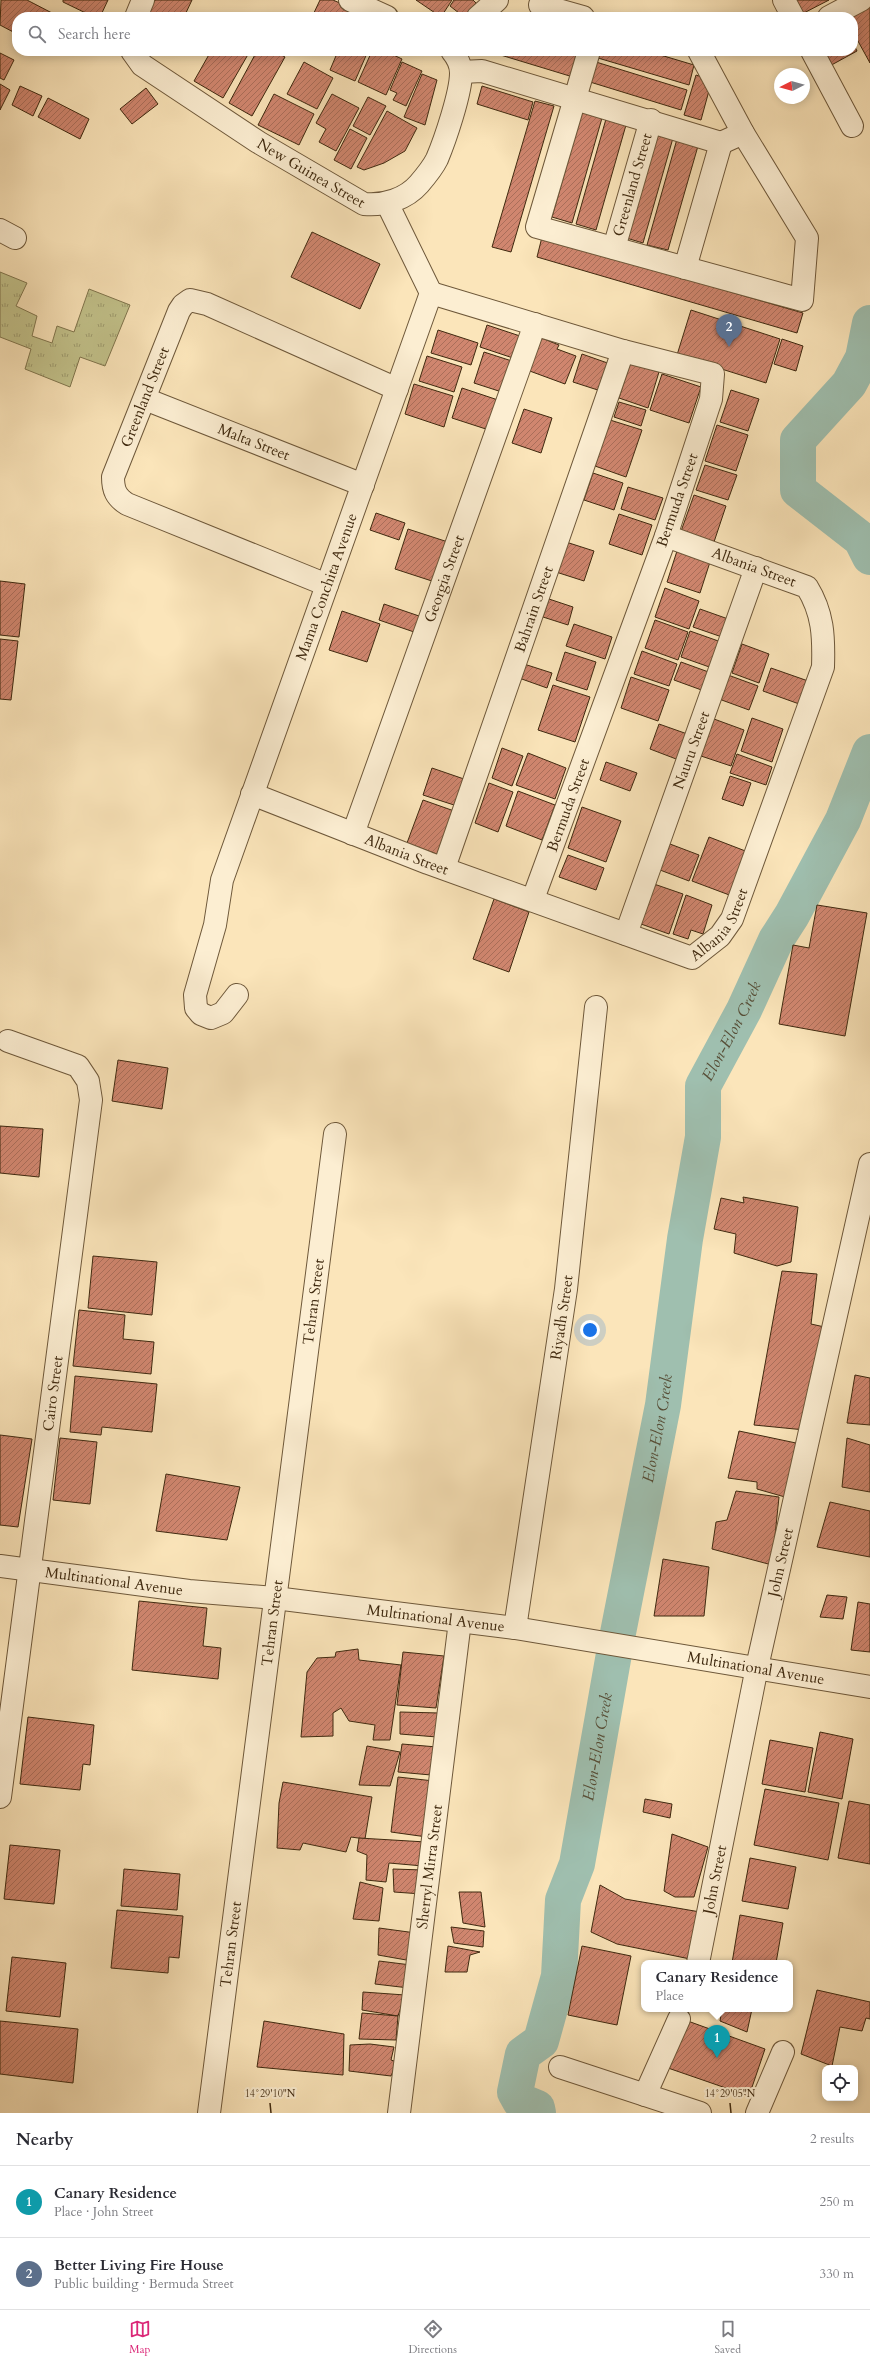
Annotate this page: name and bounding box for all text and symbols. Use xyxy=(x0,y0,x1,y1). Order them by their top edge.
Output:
search box xyxy=(12,12,858,56)
icon: search xyxy=(26,23,48,45)
text: Search here xyxy=(58,24,131,44)
north arrow xyxy=(774,68,810,104)
street label: Greenland Street xyxy=(608,130,657,239)
street label: New Guinea Street xyxy=(253,134,369,213)
pin: 2 xyxy=(716,314,742,347)
street label: Greenland Street xyxy=(116,344,174,450)
street label: Malta Street xyxy=(215,419,293,465)
street label: Bermuda Street xyxy=(652,450,702,550)
street label: Mama Conchita Avenue xyxy=(291,510,362,663)
street label: Georgia Street xyxy=(419,532,469,625)
street label: Albania Street xyxy=(709,542,799,592)
street label: Bahrain Street xyxy=(510,563,558,655)
street label: Nauru Street xyxy=(668,708,714,792)
street label: Bermuda Street xyxy=(542,755,594,854)
street label: Albania Street xyxy=(362,829,452,880)
street label: Albania Street xyxy=(686,885,752,966)
water label: Elon-Elon Creek xyxy=(697,978,767,1085)
street label: Tehran Street xyxy=(298,1257,329,1346)
street label: Riyadh Street xyxy=(545,1274,577,1361)
your location xyxy=(580,1320,600,1340)
street label: Cairo Street xyxy=(38,1354,68,1432)
water label: Elon-Elon Creek xyxy=(637,1373,678,1484)
street label: John Street xyxy=(763,1526,798,1601)
street label: Multinational Avenue xyxy=(44,1562,184,1600)
street label: Tehran Street xyxy=(257,1579,288,1667)
street label: Multinational Avenue xyxy=(366,1600,506,1637)
street label: Multinational Avenue xyxy=(686,1647,826,1689)
water label: Elon-Elon Creek xyxy=(577,1691,618,1803)
street label: Sherryl Mirra Street xyxy=(412,1803,447,1930)
street label: John Street xyxy=(698,1843,731,1918)
street label: Tehran Street xyxy=(215,1900,246,1989)
popup xyxy=(641,1960,793,2012)
text: Canary Residence xyxy=(655,1967,779,1987)
text: Place xyxy=(655,1987,684,2005)
pin: 1 xyxy=(704,2025,730,2058)
map controls xyxy=(822,2065,858,2101)
button: locate xyxy=(822,2065,858,2101)
text: 14°29'10"N xyxy=(245,2087,296,2101)
text: 14°29'05"N xyxy=(705,2087,756,2101)
text: Nearby xyxy=(16,2128,73,2151)
text: 2 results xyxy=(810,2130,854,2148)
text: Canary Residence xyxy=(54,2183,177,2203)
text: 1 xyxy=(26,2193,32,2211)
text: 250 m xyxy=(820,2193,854,2211)
text: Place · John Street xyxy=(54,2203,153,2221)
text: Better Living Fire House xyxy=(54,2255,224,2275)
text: 2 xyxy=(26,2265,32,2283)
text: 330 m xyxy=(820,2265,854,2283)
text: Public building · Bermuda Street xyxy=(54,2275,234,2293)
tab: Map xyxy=(129,2318,151,2357)
tab: Directions xyxy=(408,2318,457,2357)
tab: Saved xyxy=(715,2318,741,2357)

